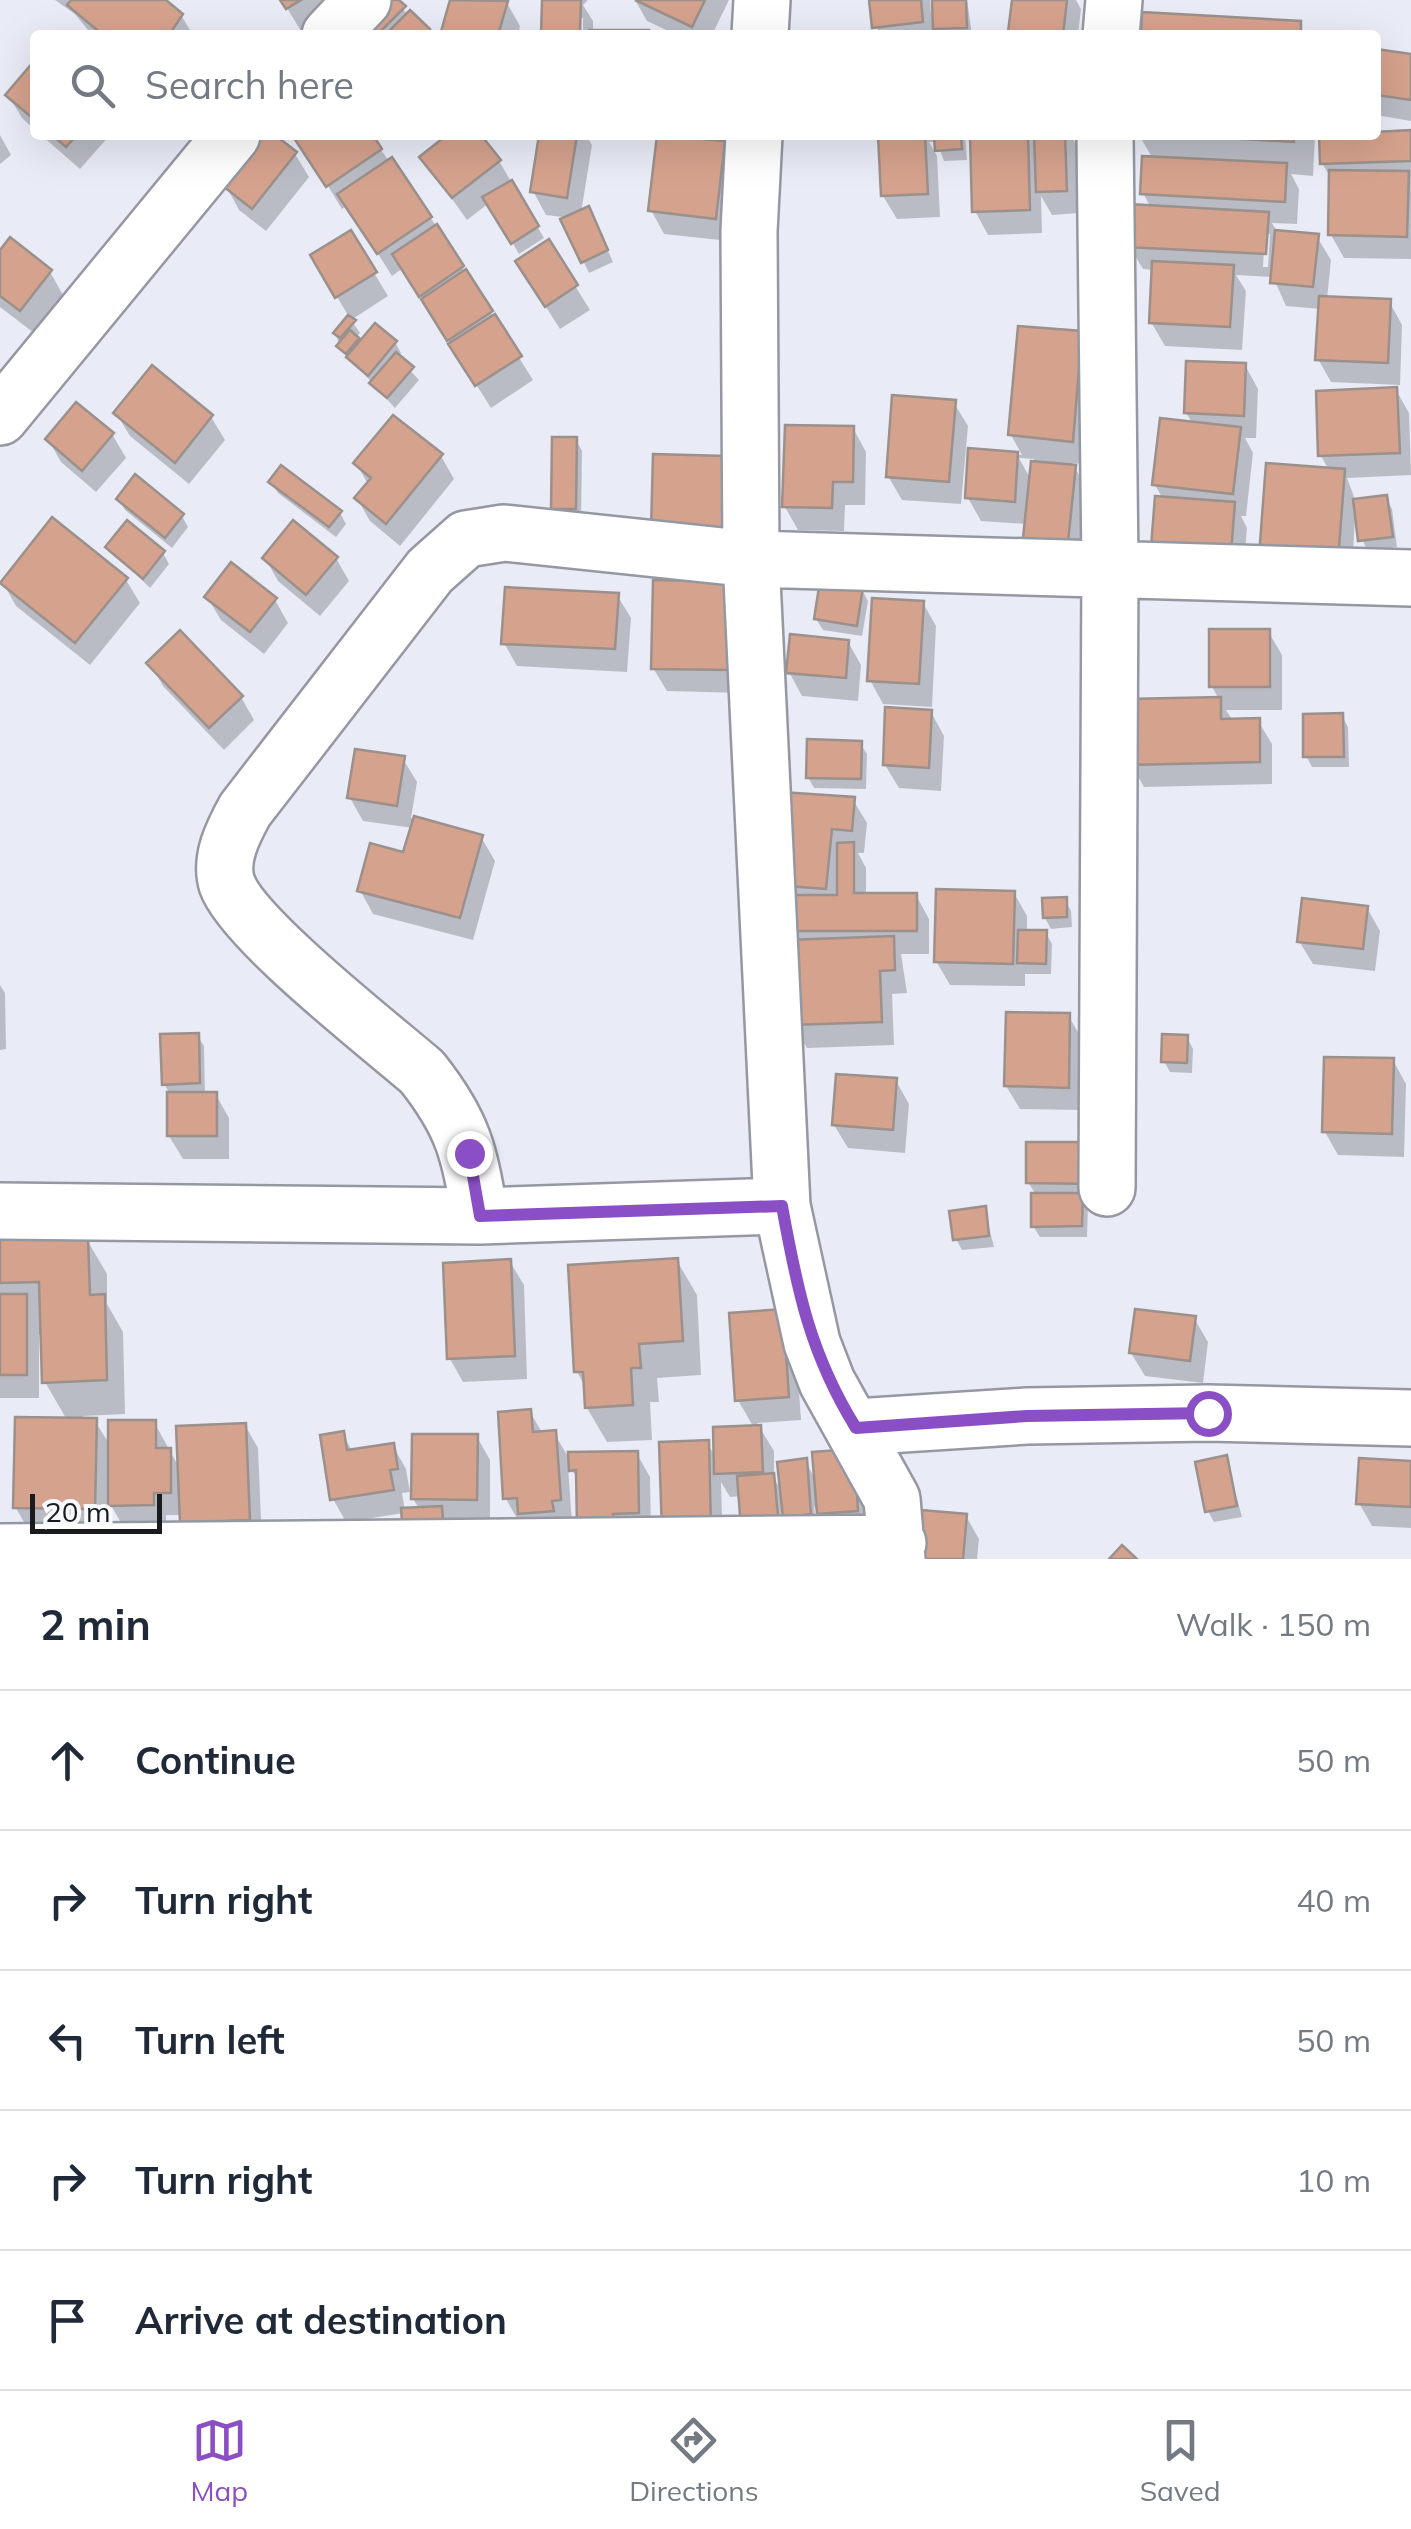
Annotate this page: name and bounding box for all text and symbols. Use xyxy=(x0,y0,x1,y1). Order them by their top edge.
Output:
search box xyxy=(30,30,1381,140)
icon: search xyxy=(65,58,120,113)
text: Search here xyxy=(145,61,354,109)
route end xyxy=(447,1131,493,1177)
route start xyxy=(1186,1391,1232,1437)
scale bar xyxy=(30,1489,162,1534)
text: 20 m xyxy=(45,1494,111,1529)
text: 2 min xyxy=(40,1598,151,1651)
text: Walk · 150 m xyxy=(1176,1604,1371,1644)
icon: ahead xyxy=(40,1733,95,1788)
text: Continue xyxy=(135,1736,296,1784)
text: 50 m xyxy=(1296,1740,1371,1780)
icon: right xyxy=(40,1873,95,1928)
text: Turn right xyxy=(135,1876,312,1924)
text: 40 m xyxy=(1296,1880,1371,1920)
icon: left xyxy=(40,2013,95,2068)
text: Turn left xyxy=(135,2016,285,2064)
text: 50 m xyxy=(1296,2020,1371,2060)
icon: right xyxy=(40,2153,95,2208)
text: Turn right xyxy=(135,2156,312,2204)
text: 10 m xyxy=(1296,2160,1371,2200)
icon: arrive xyxy=(40,2293,95,2348)
text: Arrive at destination xyxy=(135,2296,507,2344)
tab: Map xyxy=(191,2413,248,2508)
tab: Directions xyxy=(629,2413,759,2508)
tab: Saved xyxy=(1140,2413,1220,2508)

